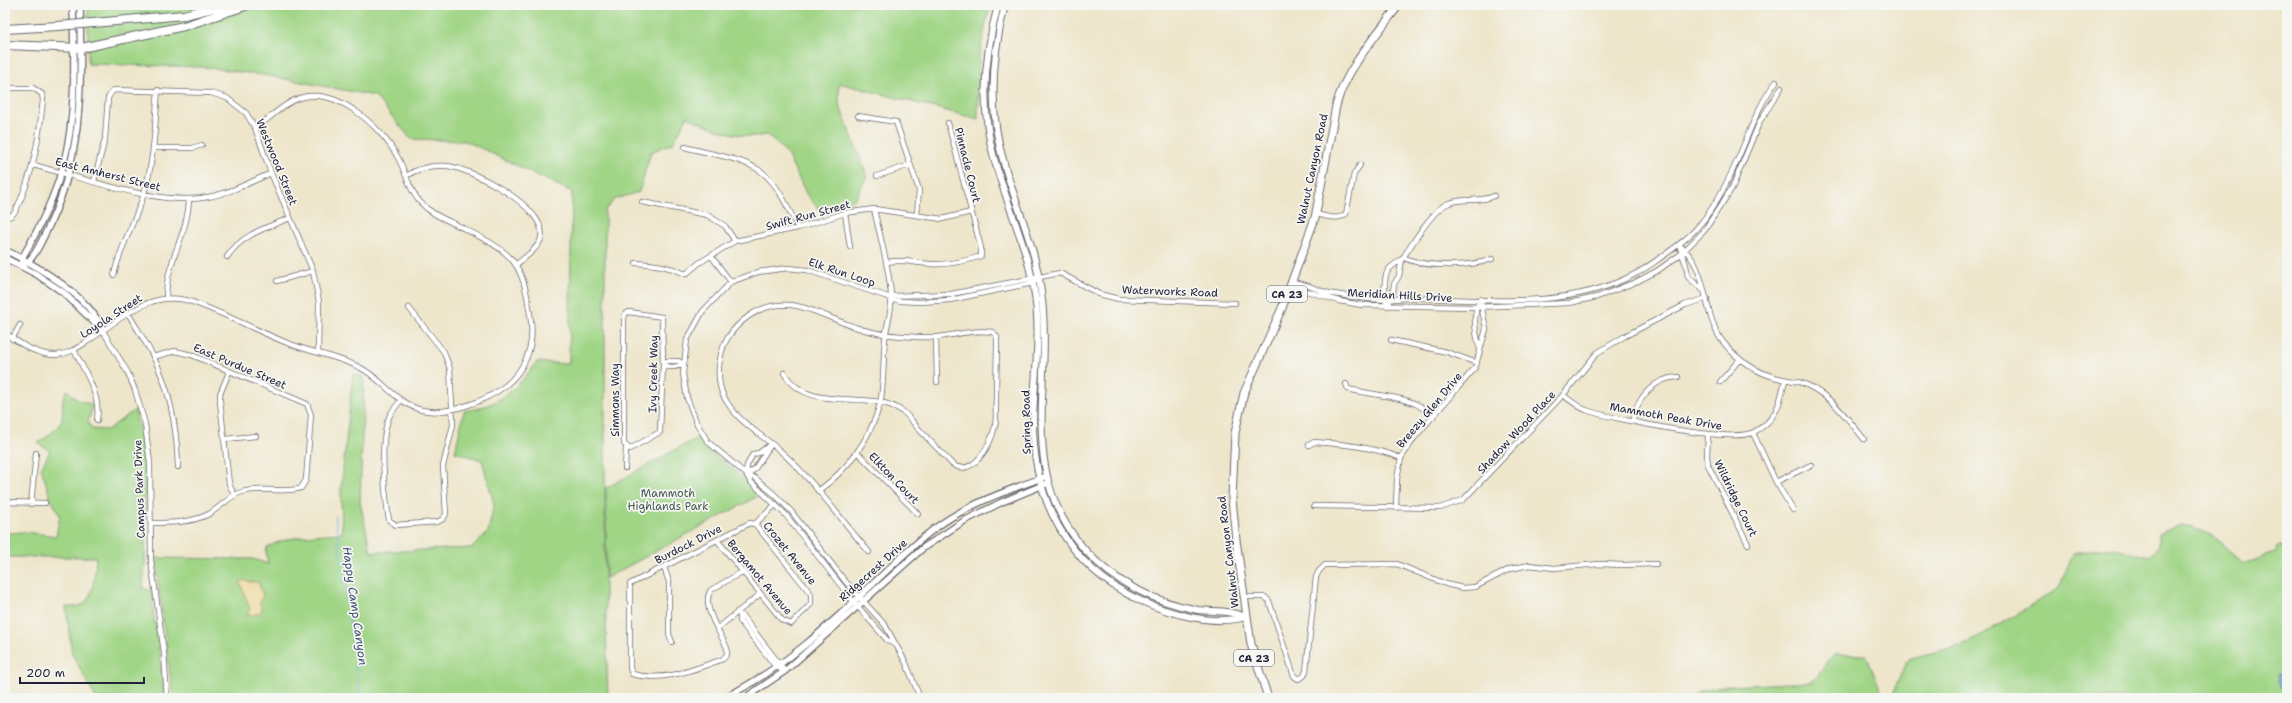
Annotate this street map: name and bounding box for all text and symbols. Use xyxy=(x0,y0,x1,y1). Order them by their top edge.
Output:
street label: Walnut Canyon Road xyxy=(1293,112,1332,226)
street label: Westwood Street xyxy=(252,117,301,208)
street label: Pinnacle Court xyxy=(951,126,984,205)
street label: East Amherst Street xyxy=(54,154,162,195)
street label: Swift Run Street xyxy=(764,197,852,234)
street label: Elk Run Loop xyxy=(806,255,877,290)
street label: Waterworks Road xyxy=(1122,282,1218,301)
street label: Meridian Hills Drive xyxy=(1347,285,1453,306)
road number: CA 23 xyxy=(1267,286,1307,302)
street label: Loyola Street xyxy=(77,291,145,342)
street label: Ivy Creek Way xyxy=(645,335,662,413)
street label: East Purdue Street xyxy=(191,340,289,393)
street label: Simmons Way xyxy=(608,363,623,437)
street label: Breezy Glen Drive xyxy=(1393,369,1466,451)
street label: Shadow Wood Place xyxy=(1474,388,1559,477)
street label: Spring Road xyxy=(1018,390,1035,454)
street label: Mammoth Peak Drive xyxy=(1608,399,1723,434)
street label: Campus Park Drive xyxy=(130,439,149,539)
street label: Elkton Court xyxy=(865,449,922,508)
street label: Wildridge Court xyxy=(1710,457,1761,539)
park label: Mammoth Highlands Park xyxy=(628,486,708,514)
street label: Walnut Canyon Road xyxy=(1214,495,1243,609)
street label: Crozet Avenue xyxy=(760,519,820,588)
street label: Burdock Drive xyxy=(652,521,724,568)
street label: Bergamot Avenue xyxy=(724,536,796,618)
street label: Ridgecrest Drive xyxy=(836,536,911,605)
water label: Happy Camp Canyon xyxy=(339,546,371,666)
road number: CA 23 xyxy=(1234,650,1274,666)
scale bar xyxy=(20,659,144,685)
text: 200 m xyxy=(26,665,65,681)

